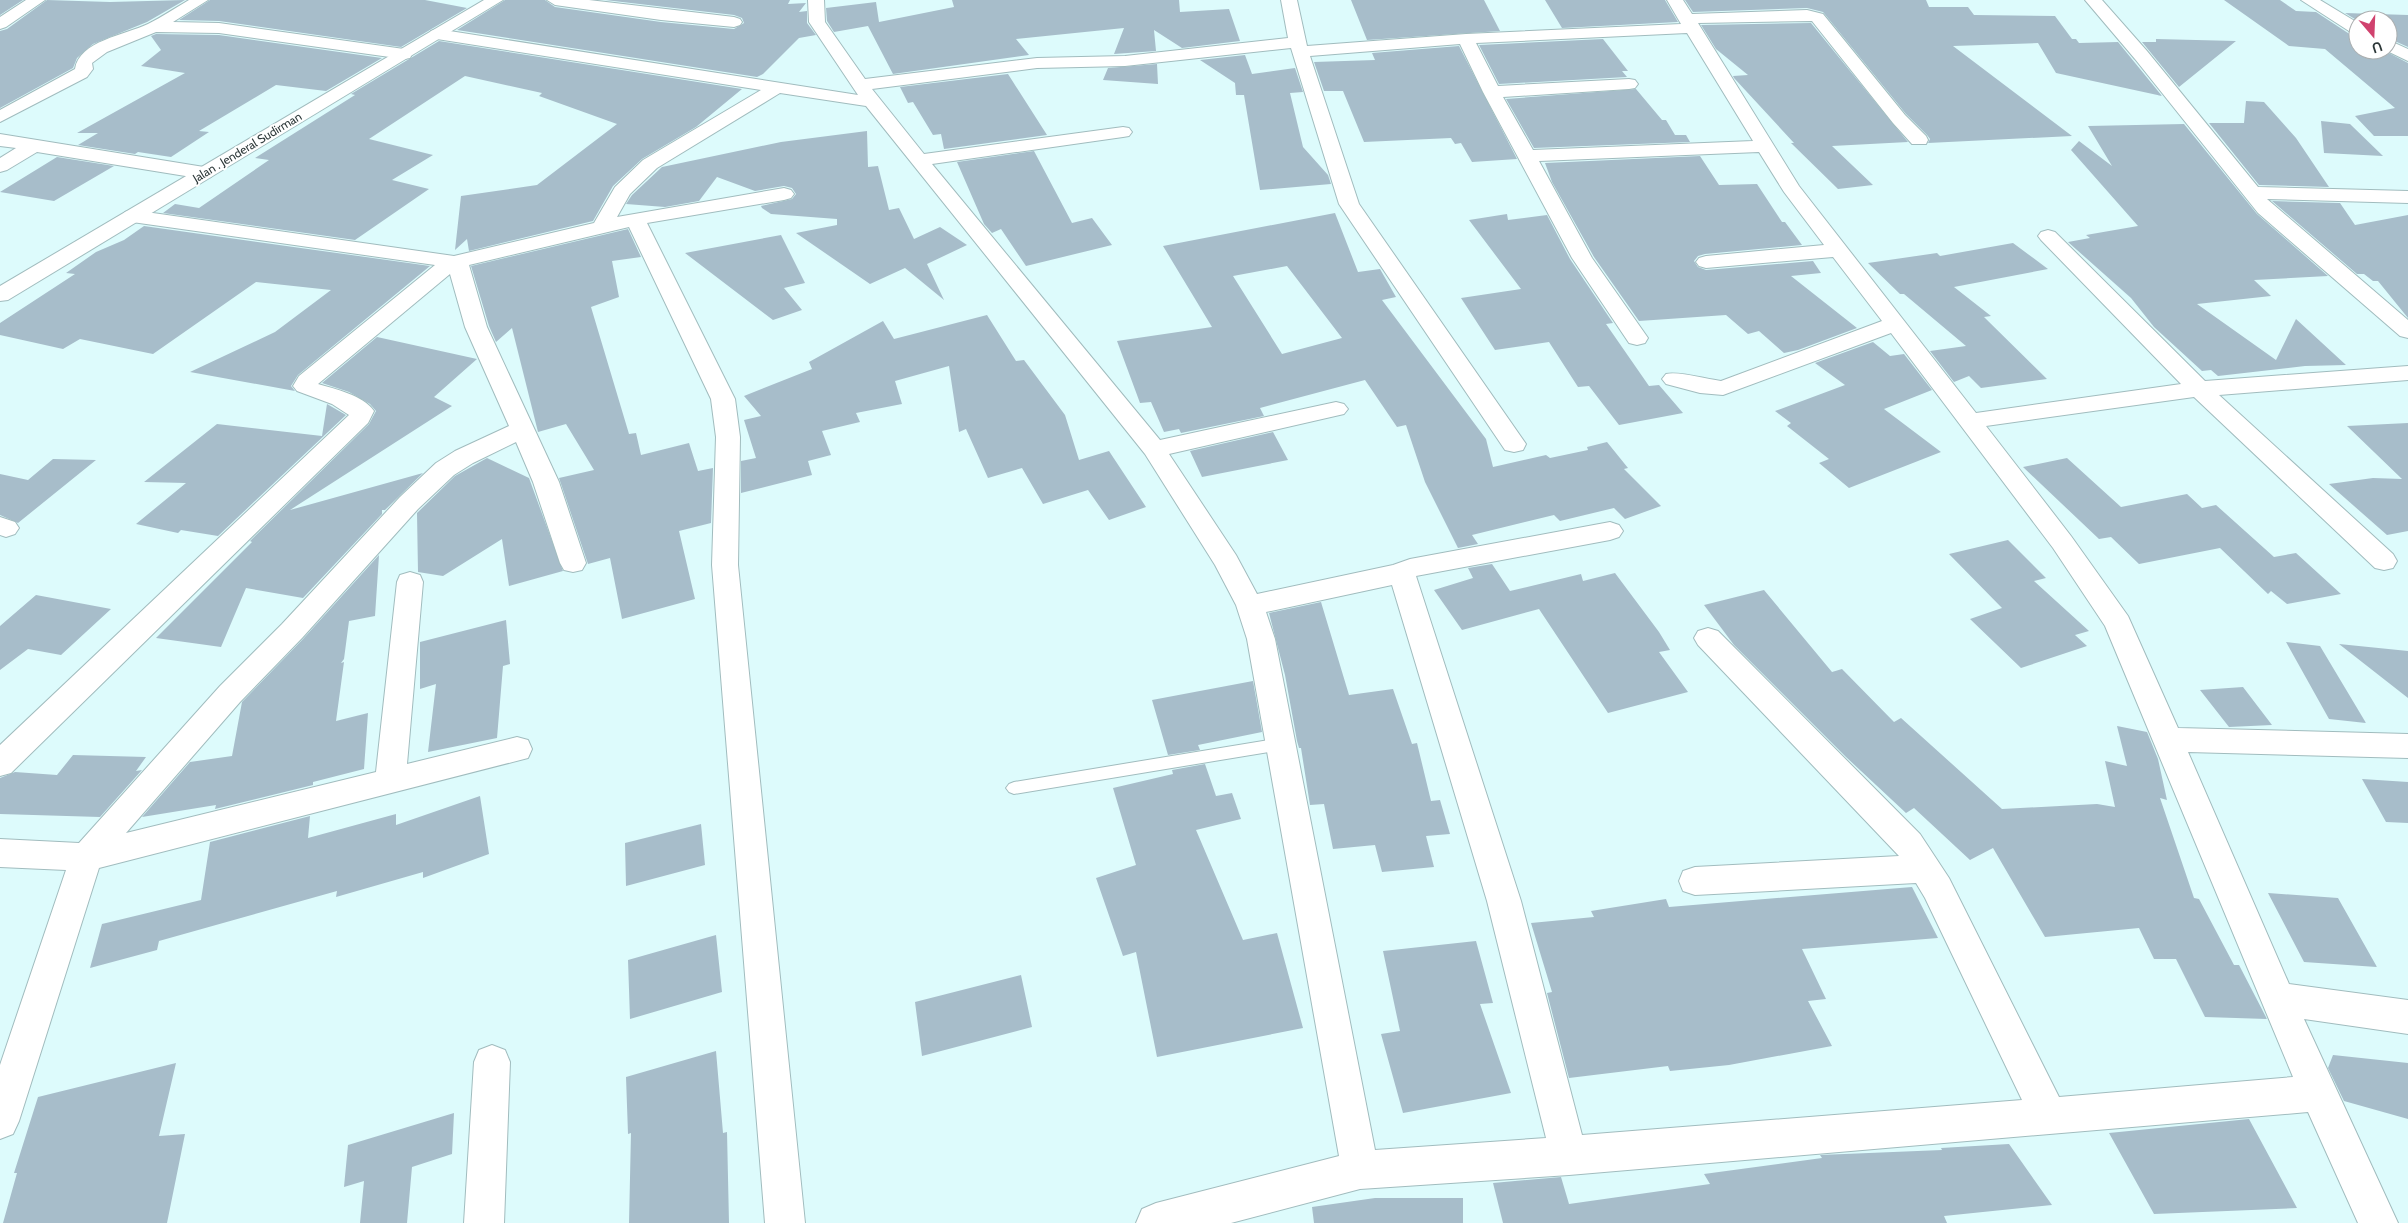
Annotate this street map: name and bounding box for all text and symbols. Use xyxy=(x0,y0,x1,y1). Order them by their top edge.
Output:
north arrow xyxy=(2348,10,2398,60)
text: U xyxy=(2370,37,2385,57)
street label: Jalan . Jenderal Sudirman xyxy=(189,108,305,186)

